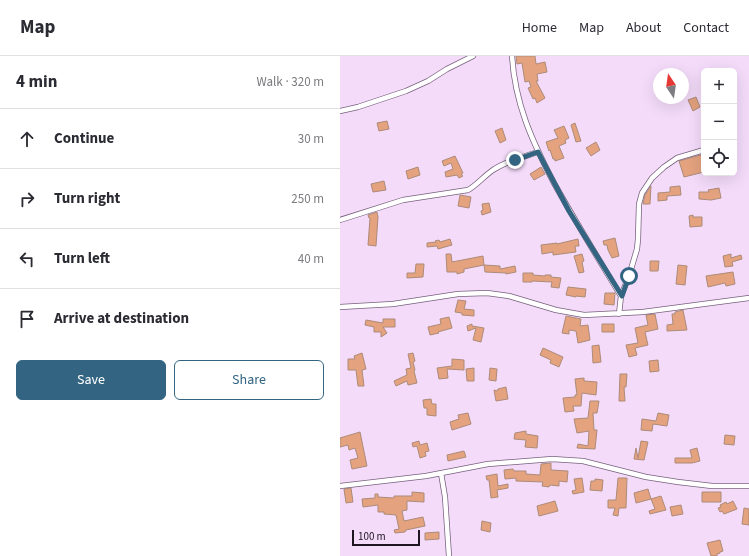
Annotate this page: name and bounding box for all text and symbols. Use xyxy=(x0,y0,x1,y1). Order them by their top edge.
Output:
text: Map xyxy=(20,14,55,41)
text: Home xyxy=(522,18,557,38)
text: Map xyxy=(579,18,604,38)
text: About xyxy=(626,18,661,38)
text: Contact xyxy=(683,18,729,38)
north arrow xyxy=(653,68,689,104)
map controls xyxy=(701,68,737,176)
button: + xyxy=(701,68,737,104)
text: 4 min xyxy=(16,70,57,94)
text: Walk · 320 m xyxy=(256,73,324,91)
button: − xyxy=(701,104,737,140)
icon: ahead xyxy=(16,128,38,150)
text: Continue xyxy=(54,128,114,149)
text: 30 m xyxy=(298,130,324,148)
button: locate xyxy=(701,140,737,176)
route end xyxy=(506,151,524,169)
icon: right xyxy=(16,188,38,210)
text: Turn right xyxy=(54,188,120,209)
text: 250 m xyxy=(291,190,324,208)
icon: left xyxy=(16,248,38,270)
text: Turn left xyxy=(54,248,110,269)
text: 40 m xyxy=(298,250,324,268)
route start xyxy=(620,267,638,285)
icon: arrive xyxy=(16,308,38,330)
text: Arrive at destination xyxy=(54,308,189,329)
button: Save xyxy=(16,360,166,400)
button: Share xyxy=(174,360,324,400)
scale bar xyxy=(352,528,420,547)
text: 100 m xyxy=(358,529,386,544)

